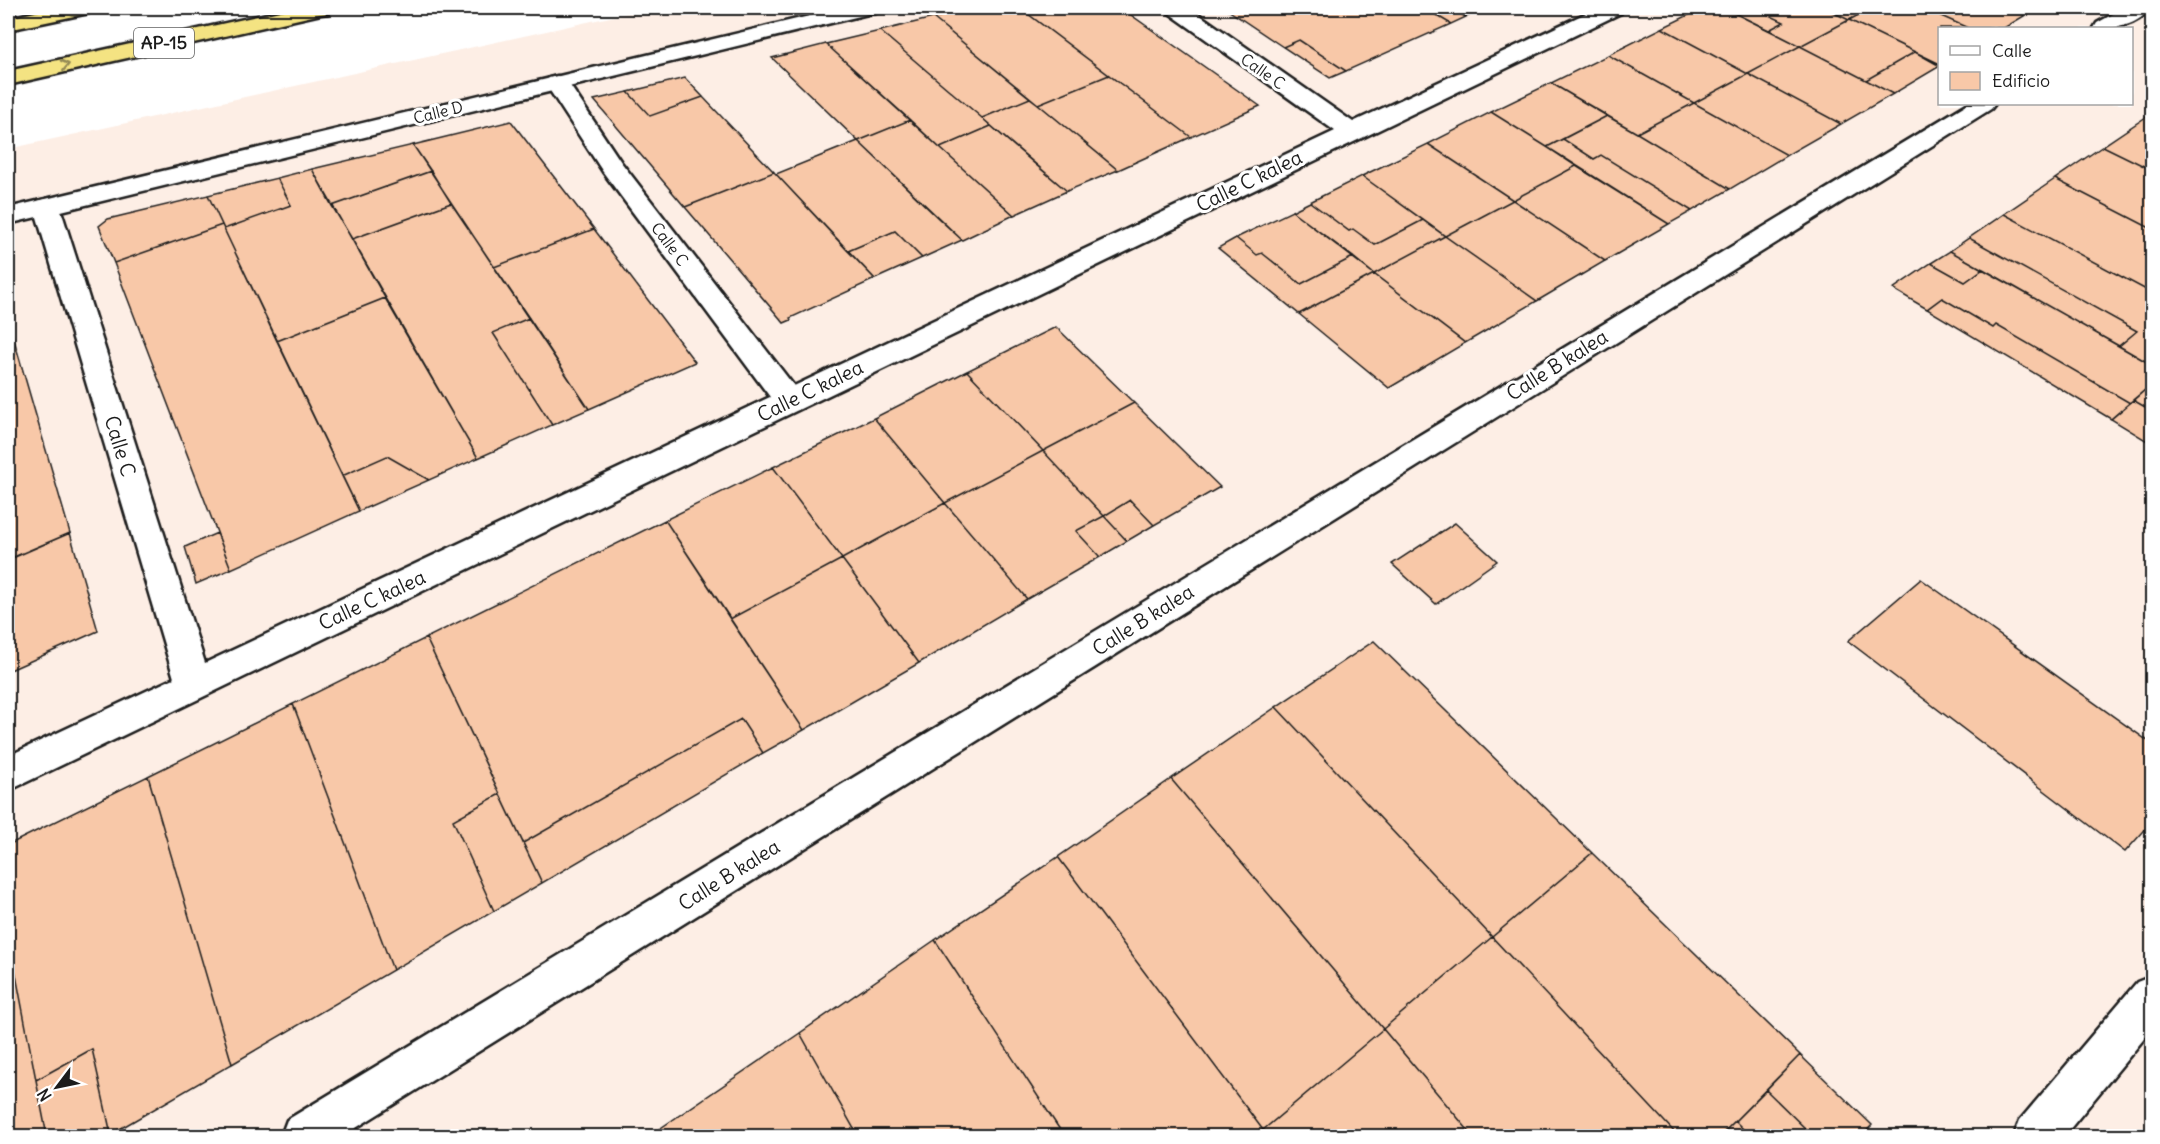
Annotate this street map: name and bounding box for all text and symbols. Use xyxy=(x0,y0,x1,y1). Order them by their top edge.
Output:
legend xyxy=(1938,27,2133,105)
road number: AP-15 xyxy=(134,28,194,58)
text: Calle xyxy=(1992,39,2032,62)
street label: Calle C xyxy=(1237,49,1289,93)
one-way arrow xyxy=(59,59,69,72)
text: Edificio xyxy=(1992,69,2050,92)
street label: Calle D xyxy=(411,96,465,128)
street label: Calle C kalea xyxy=(1192,144,1306,217)
street label: Calle C xyxy=(647,218,693,270)
street label: Calle B kalea xyxy=(1501,324,1612,406)
street label: Calle C kalea xyxy=(753,354,867,427)
street label: Calle C xyxy=(99,413,142,479)
street label: Calle C kalea xyxy=(314,564,429,635)
street label: Calle B kalea xyxy=(1087,579,1198,661)
street label: Calle B kalea xyxy=(673,834,784,916)
north arrow xyxy=(27,1057,87,1117)
text: N xyxy=(33,1085,56,1105)

